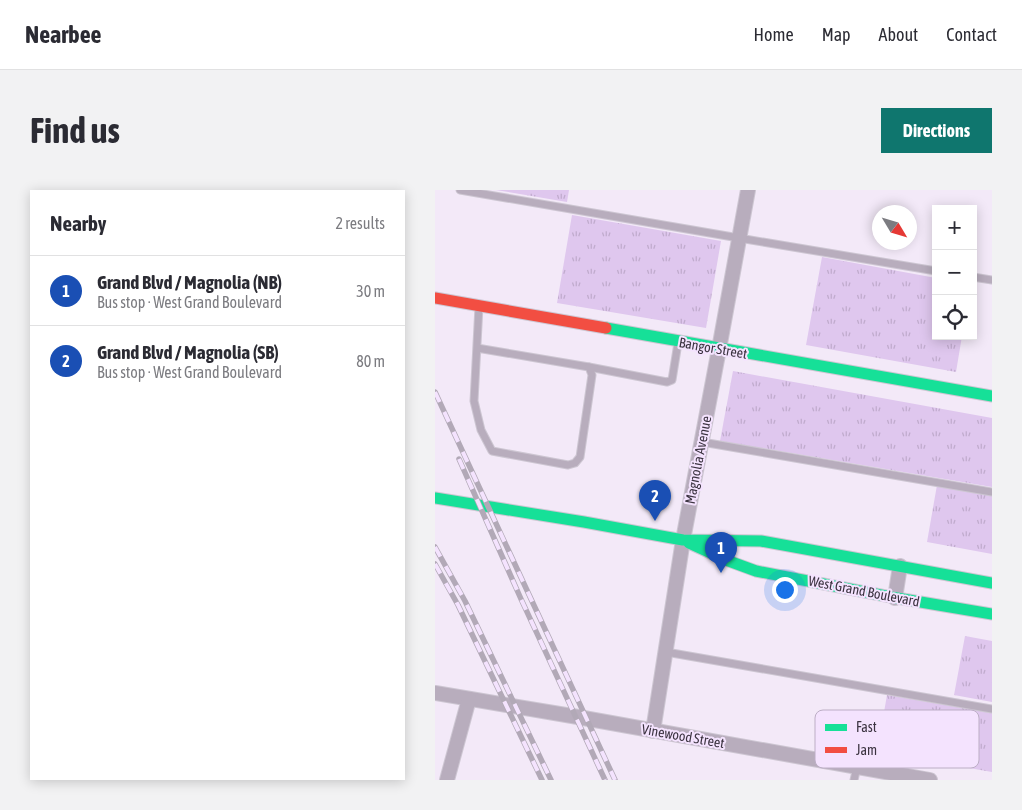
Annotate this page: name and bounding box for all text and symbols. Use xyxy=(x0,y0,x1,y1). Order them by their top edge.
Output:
text: Nearbee xyxy=(25,21,101,48)
text: Home xyxy=(754,24,794,45)
text: Map xyxy=(822,24,851,45)
text: About xyxy=(879,24,918,45)
text: Contact xyxy=(946,24,997,45)
button: Directions xyxy=(881,108,992,153)
text: Find us xyxy=(30,110,120,150)
north arrow xyxy=(872,205,917,250)
map controls xyxy=(932,205,977,340)
button: + xyxy=(932,205,977,250)
text: Nearby xyxy=(50,211,106,235)
text: 2 results xyxy=(335,214,385,232)
button: − xyxy=(932,250,977,295)
text: Grand Blvd / Magnolia (NB) xyxy=(97,271,282,293)
text: 1 xyxy=(62,282,70,300)
text: 30 m xyxy=(356,282,385,300)
text: Bus stop · West Grand Boulevard xyxy=(97,293,282,311)
button: locate xyxy=(932,295,977,340)
street label: Bangor Street xyxy=(678,334,748,362)
text: Grand Blvd / Magnolia (SB) xyxy=(97,341,279,363)
text: 2 xyxy=(62,352,70,370)
text: 80 m xyxy=(356,352,385,370)
text: Bus stop · West Grand Boulevard xyxy=(97,363,282,381)
street label: Magnolia Avenue xyxy=(682,415,714,505)
pin: 2 xyxy=(639,480,671,521)
pin: 1 xyxy=(705,532,737,573)
street label: West Grand Boulevard xyxy=(807,572,921,610)
your location xyxy=(772,577,798,603)
legend xyxy=(815,710,979,768)
text: Fast xyxy=(856,719,877,735)
street label: Vinewood Street xyxy=(640,721,726,751)
text: Jam xyxy=(856,742,877,758)

